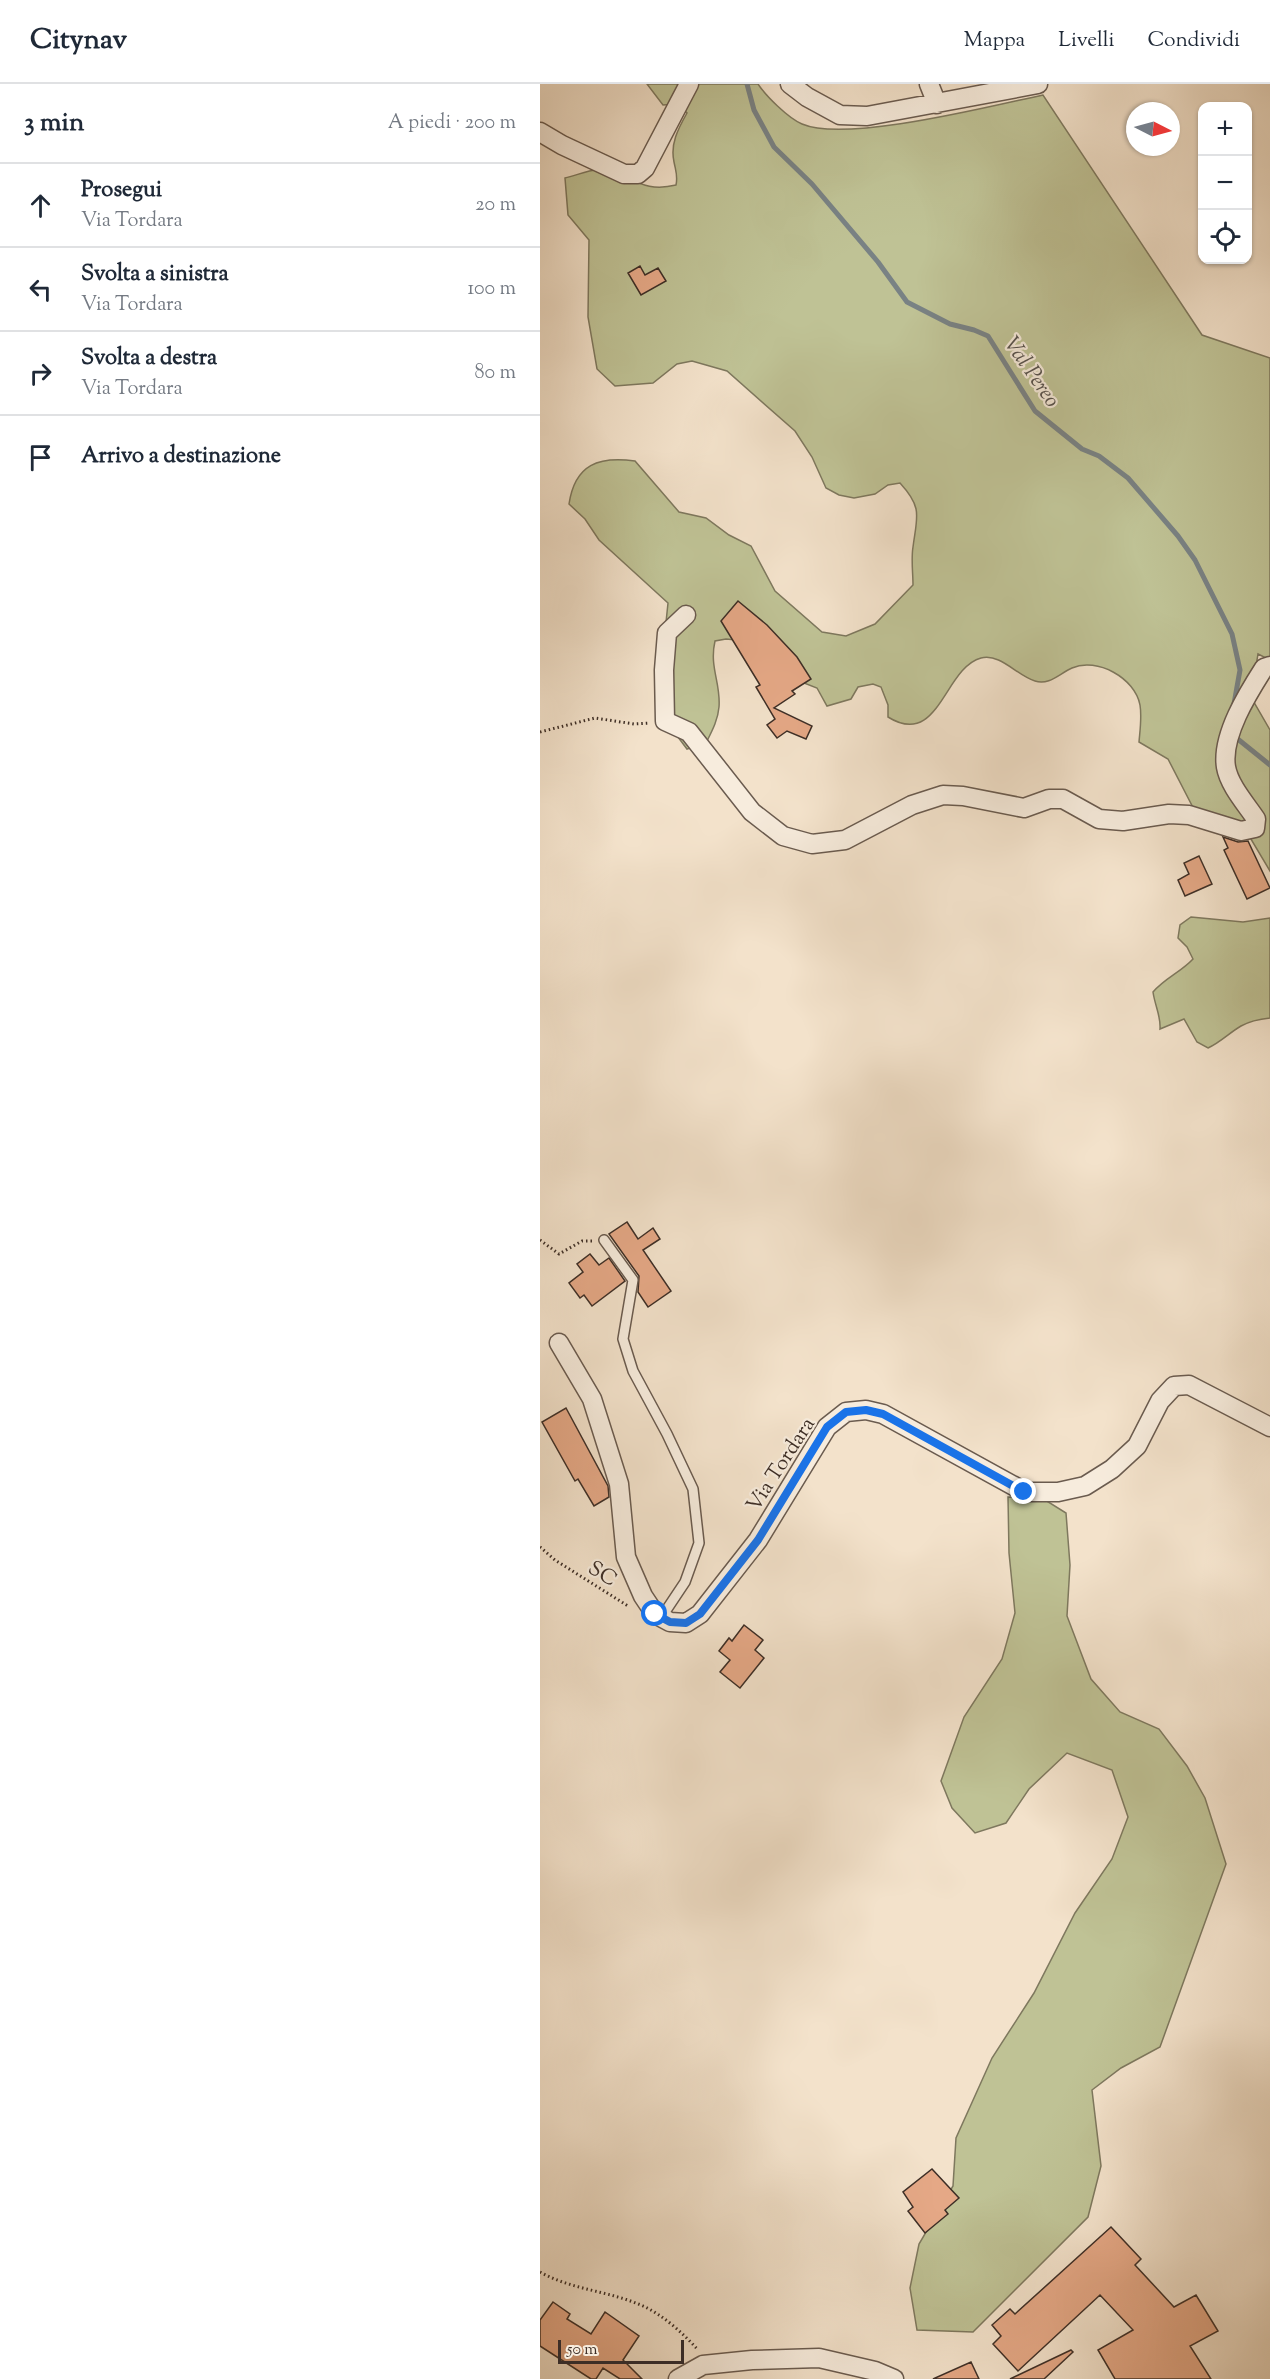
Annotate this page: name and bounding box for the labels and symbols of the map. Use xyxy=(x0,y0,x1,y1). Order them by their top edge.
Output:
north arrow xyxy=(1126,102,1180,156)
water label: Val Pereo xyxy=(994,331,1067,415)
street label: Via Tordara xyxy=(740,1412,824,1518)
route end xyxy=(1010,1478,1036,1504)
street label: SC xyxy=(581,1554,622,1595)
route start xyxy=(641,1600,667,1626)
scale bar xyxy=(558,2337,684,2364)

